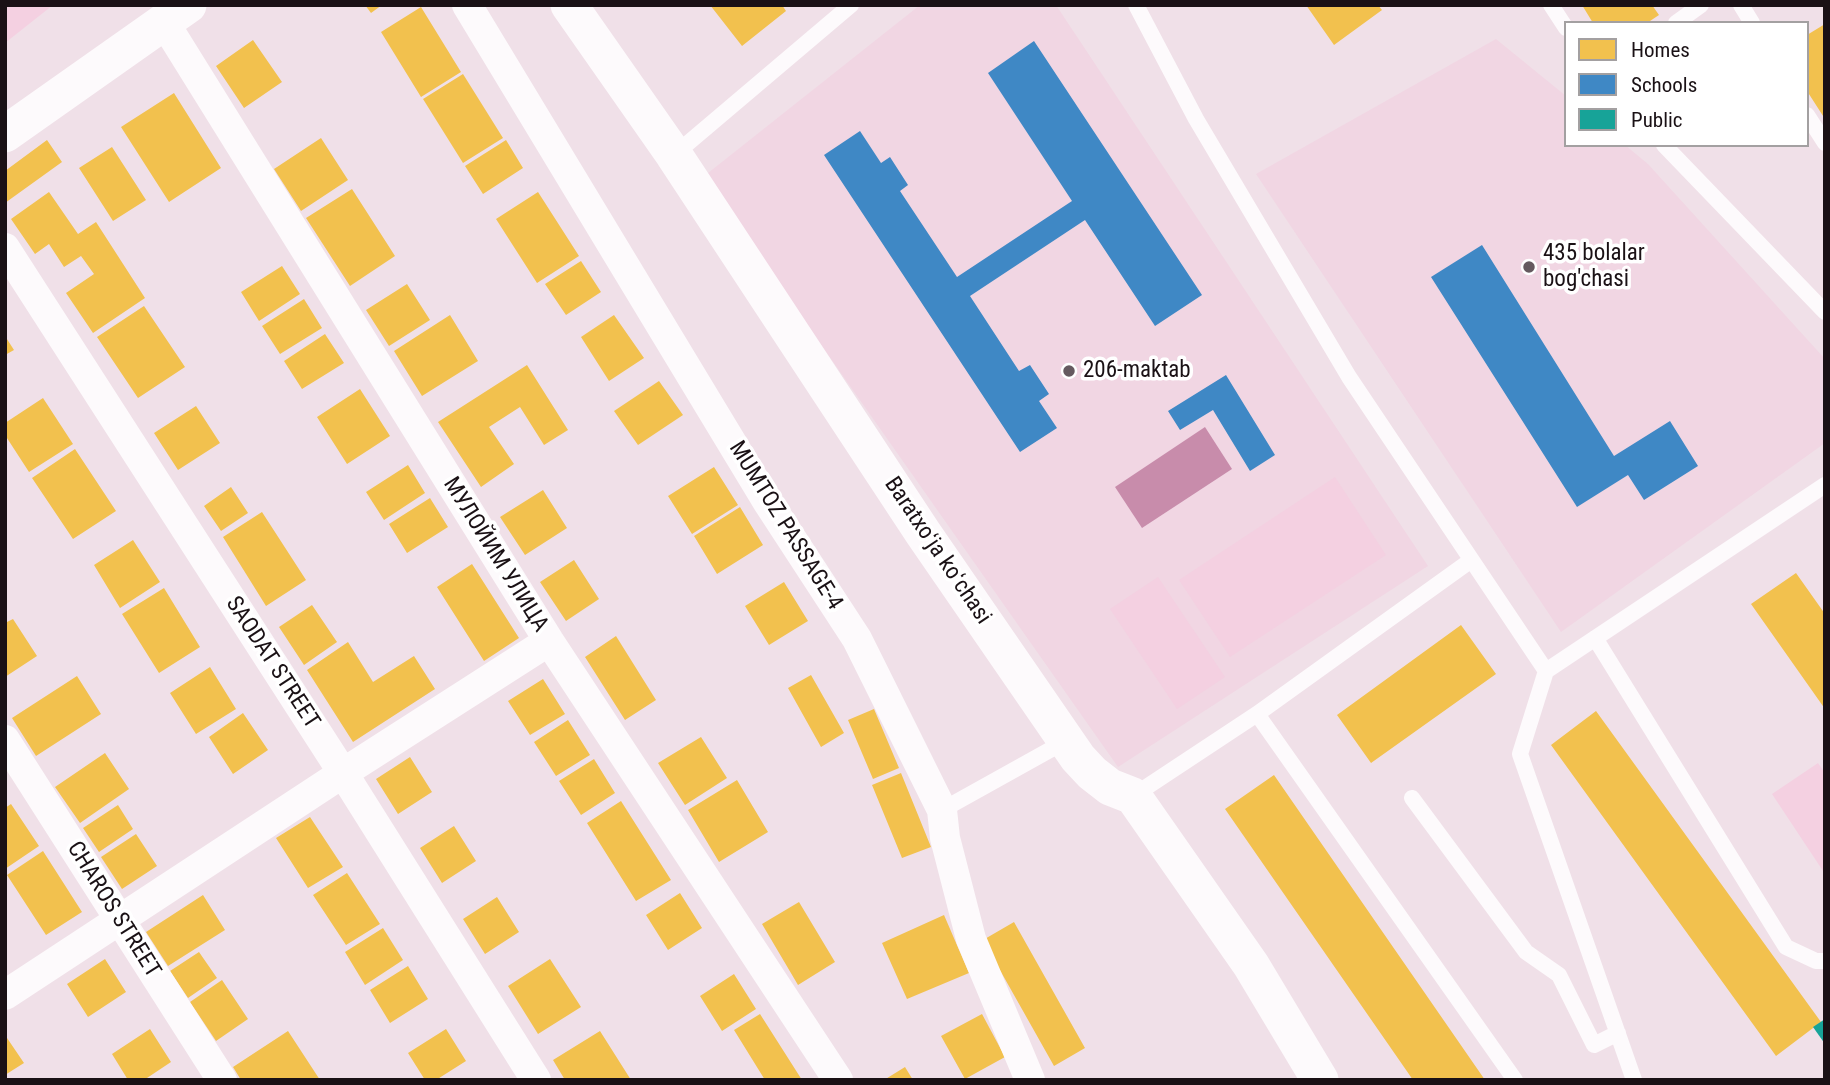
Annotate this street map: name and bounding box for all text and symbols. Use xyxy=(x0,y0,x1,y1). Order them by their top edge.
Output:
legend xyxy=(1564,21,1809,147)
text: Homes xyxy=(1631,38,1690,62)
text: Schools xyxy=(1631,73,1697,97)
text: Public xyxy=(1631,108,1683,132)
place label: 435 bolalar bog'chasi xyxy=(1543,240,1645,294)
marker: 435 bolalar bog'chasi xyxy=(1521,259,1537,275)
place label: 206-maktab xyxy=(1083,357,1191,385)
marker: 206-maktab xyxy=(1061,363,1077,379)
street label: MUMTOZ PASSAGE-4 xyxy=(722,437,848,615)
street label: Baratxoʻja koʻchasi xyxy=(878,472,996,630)
street label: МУЛОЙИМ УЛИЦА xyxy=(436,473,554,637)
street label: SAODAT STREET xyxy=(219,592,325,734)
street label: CHAROS STREET xyxy=(60,837,166,983)

